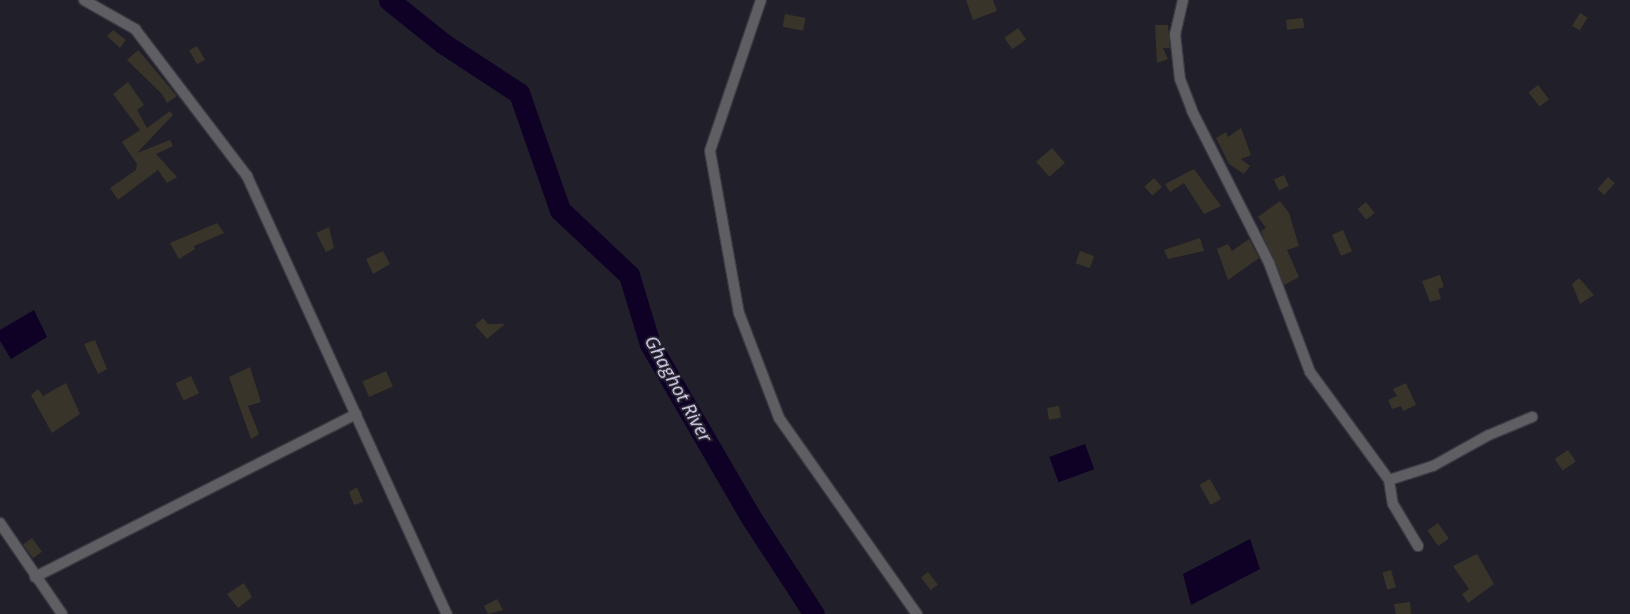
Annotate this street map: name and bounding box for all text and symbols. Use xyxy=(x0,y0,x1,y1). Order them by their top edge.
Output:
water label: Ghaghot River xyxy=(639,332,717,446)

